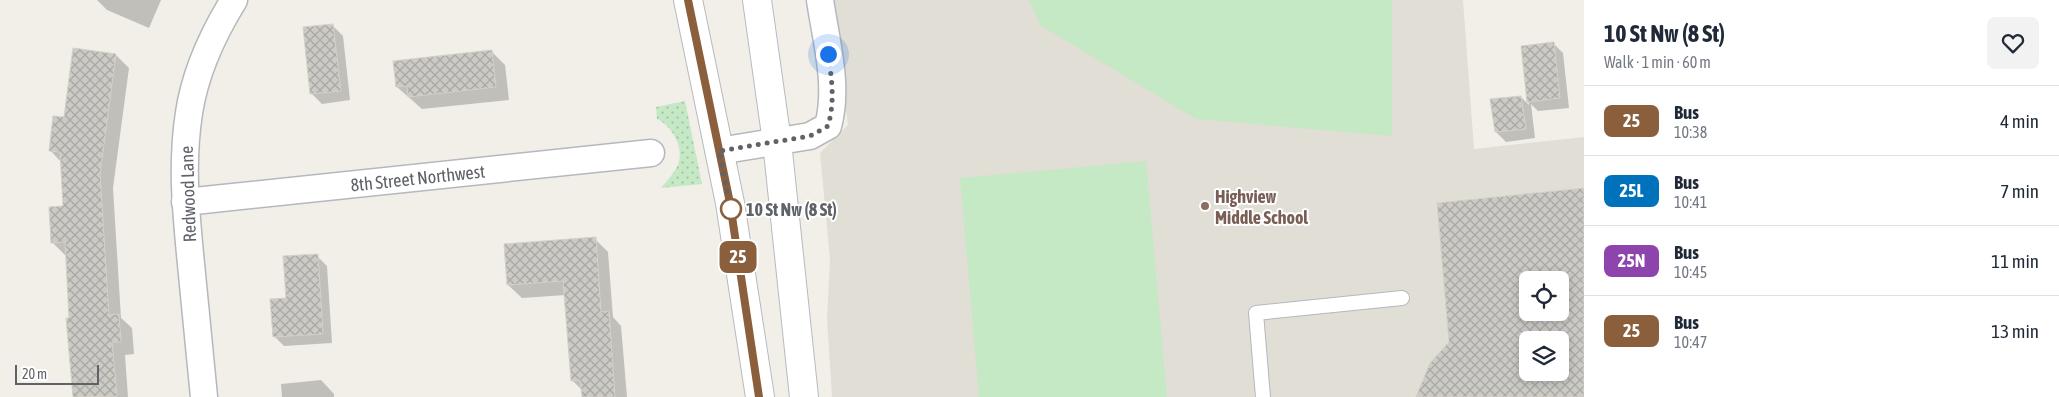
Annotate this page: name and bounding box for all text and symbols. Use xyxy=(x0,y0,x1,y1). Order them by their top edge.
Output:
button: heart xyxy=(1987,17,2039,69)
text: 10 St Nw (8 St) xyxy=(1604,20,1725,47)
your location xyxy=(816,42,841,67)
text: Walk · 1 min · 60 m xyxy=(1604,53,1711,71)
text: Bus xyxy=(1674,101,1699,123)
text: 25 xyxy=(1623,110,1640,131)
text: 4 min xyxy=(2000,110,2039,132)
text: 10:38 xyxy=(1674,123,1707,141)
street label: Redwood Lane xyxy=(176,145,200,243)
street label: 8th Street Northwest xyxy=(349,160,486,195)
text: Bus xyxy=(1674,171,1699,193)
text: 25L xyxy=(1620,180,1643,201)
text: 7 min xyxy=(2000,180,2039,202)
place label: Highview Middle School xyxy=(1215,186,1308,228)
text: 10:41 xyxy=(1674,193,1707,211)
marker: 10 St Nw (8 St) xyxy=(720,198,742,220)
place label: 10 St Nw (8 St) xyxy=(746,199,837,220)
marker: Highview Middle School xyxy=(1199,200,1211,212)
line badge: 25 xyxy=(716,241,760,273)
text: Bus xyxy=(1674,241,1699,263)
text: 25 xyxy=(730,246,746,267)
text: 25N xyxy=(1618,250,1645,271)
text: 11 min xyxy=(1991,250,2039,272)
text: 10:45 xyxy=(1674,263,1707,281)
map controls xyxy=(1519,271,1569,381)
button: locate xyxy=(1519,271,1569,321)
text: Bus xyxy=(1674,311,1699,333)
text: 25 xyxy=(1623,320,1640,341)
text: 13 min xyxy=(1991,320,2039,342)
button: layers xyxy=(1519,331,1569,381)
text: 10:47 xyxy=(1674,333,1707,351)
scale bar xyxy=(15,362,99,385)
text: 20 m xyxy=(22,366,47,382)

